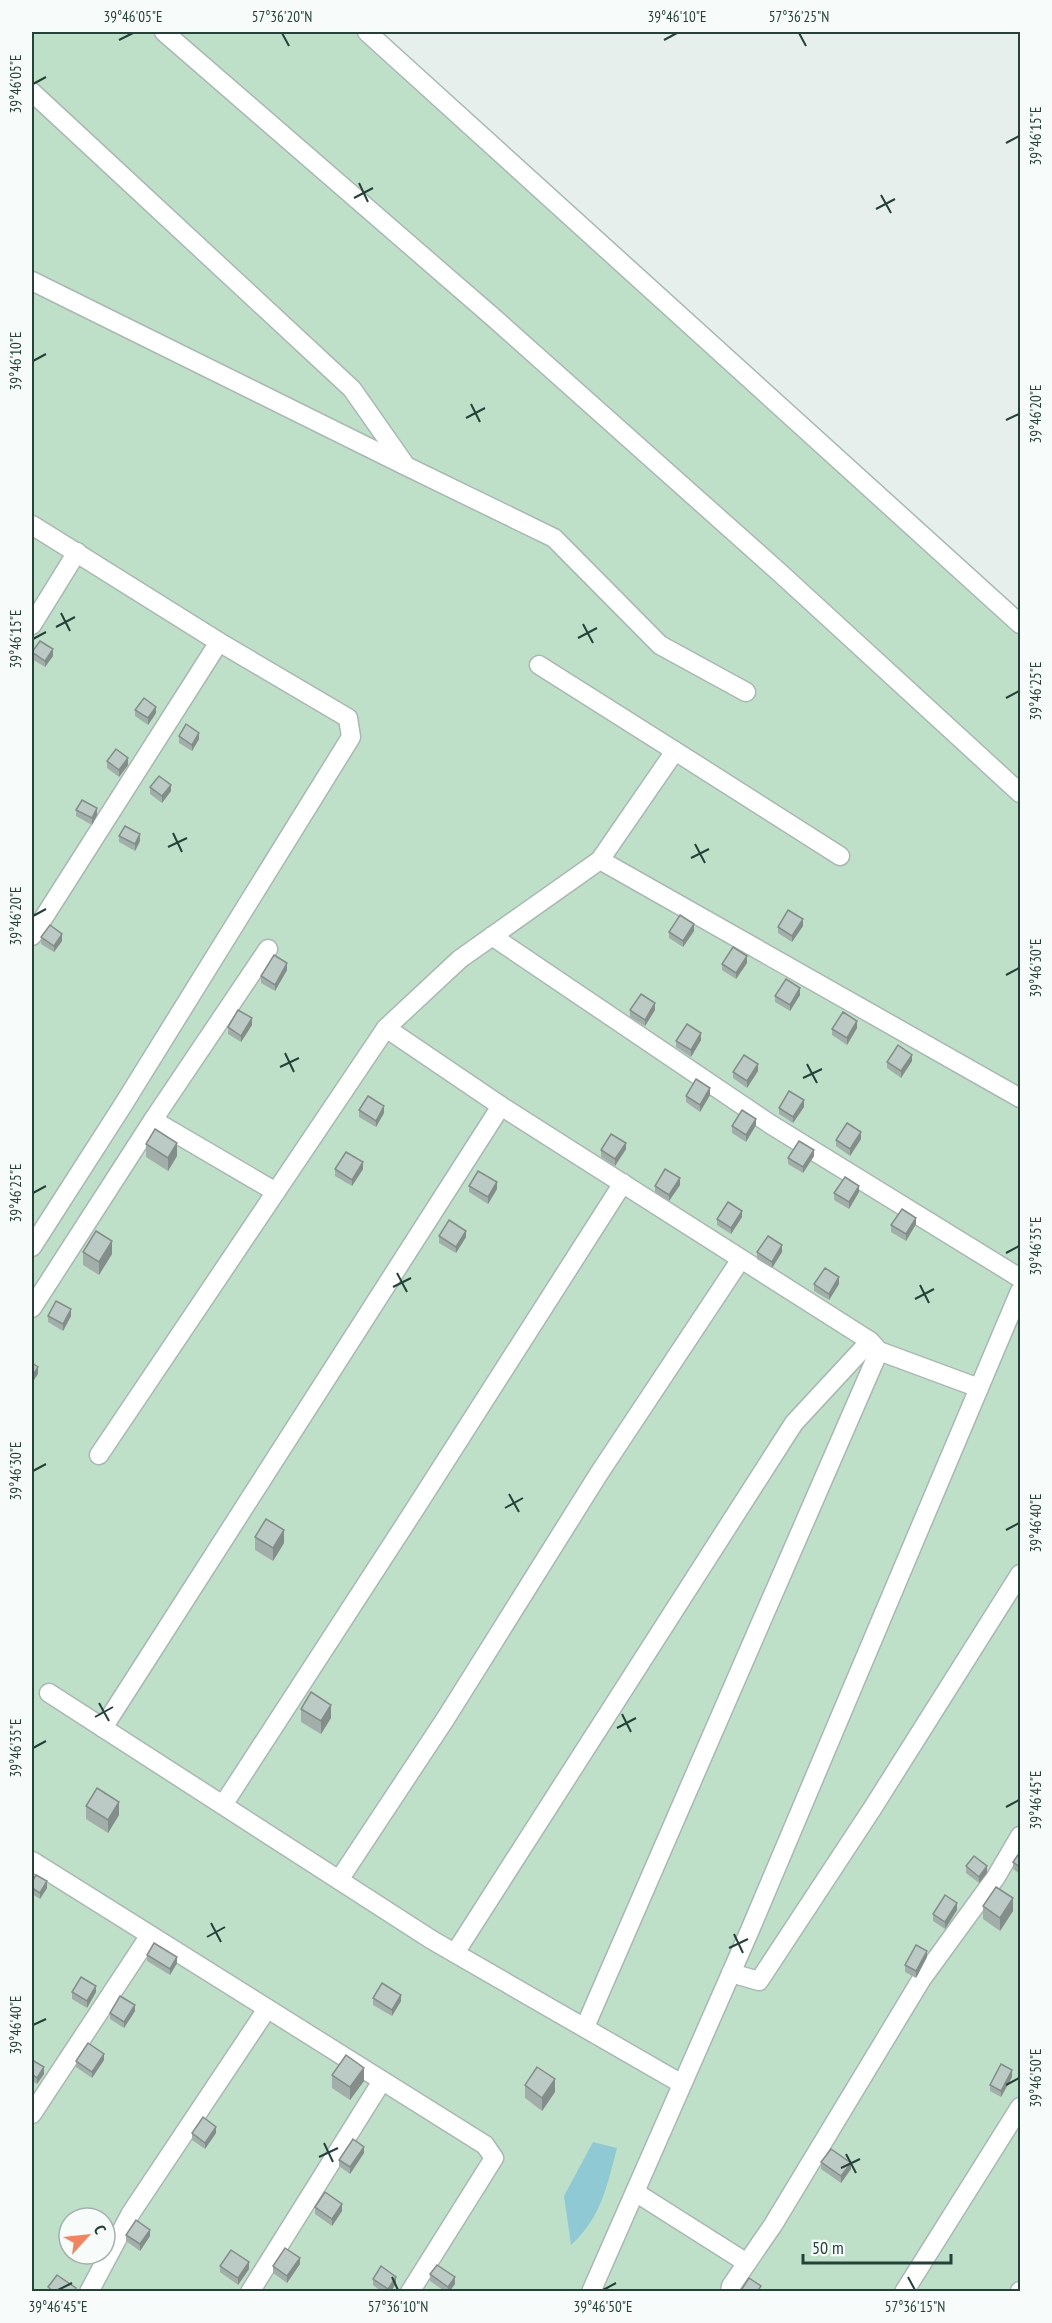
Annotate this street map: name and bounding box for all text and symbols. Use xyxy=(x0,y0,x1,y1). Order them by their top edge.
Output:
text: 39°46'05"E xyxy=(103,7,163,26)
text: 57°36'20"N xyxy=(252,7,312,26)
text: 39°46'10"E xyxy=(647,7,707,26)
text: 57°36'25"N xyxy=(769,7,829,26)
text: 39°46'05"E xyxy=(6,54,25,114)
text: 39°46'15"E xyxy=(1026,106,1045,166)
text: 39°46'10"E xyxy=(6,331,25,391)
text: 39°46'20"E xyxy=(1026,384,1045,444)
text: 39°46'15"E xyxy=(6,609,25,669)
text: 39°46'25"E xyxy=(1026,661,1045,721)
text: 39°46'20"E xyxy=(6,886,25,946)
text: 39°46'30"E xyxy=(1026,938,1045,998)
text: 39°46'25"E xyxy=(6,1163,25,1223)
text: 39°46'35"E xyxy=(1026,1216,1045,1276)
text: 39°46'30"E xyxy=(6,1441,25,1501)
text: 39°46'40"E xyxy=(1026,1493,1045,1553)
text: 39°46'35"E xyxy=(6,1718,25,1778)
text: 39°46'45"E xyxy=(1026,1770,1045,1830)
text: 39°46'40"E xyxy=(6,1995,25,2055)
text: 39°46'50"E xyxy=(1026,2048,1045,2108)
north arrow xyxy=(57,2206,117,2266)
text: С xyxy=(90,2221,111,2238)
scale bar xyxy=(803,2227,952,2265)
text: 50 m xyxy=(812,2236,844,2259)
text: 39°46'45"E xyxy=(28,2297,88,2316)
text: 57°36'10"N xyxy=(368,2297,428,2316)
text: 39°46'50"E xyxy=(573,2297,633,2316)
text: 57°36'15"N xyxy=(885,2297,945,2316)

